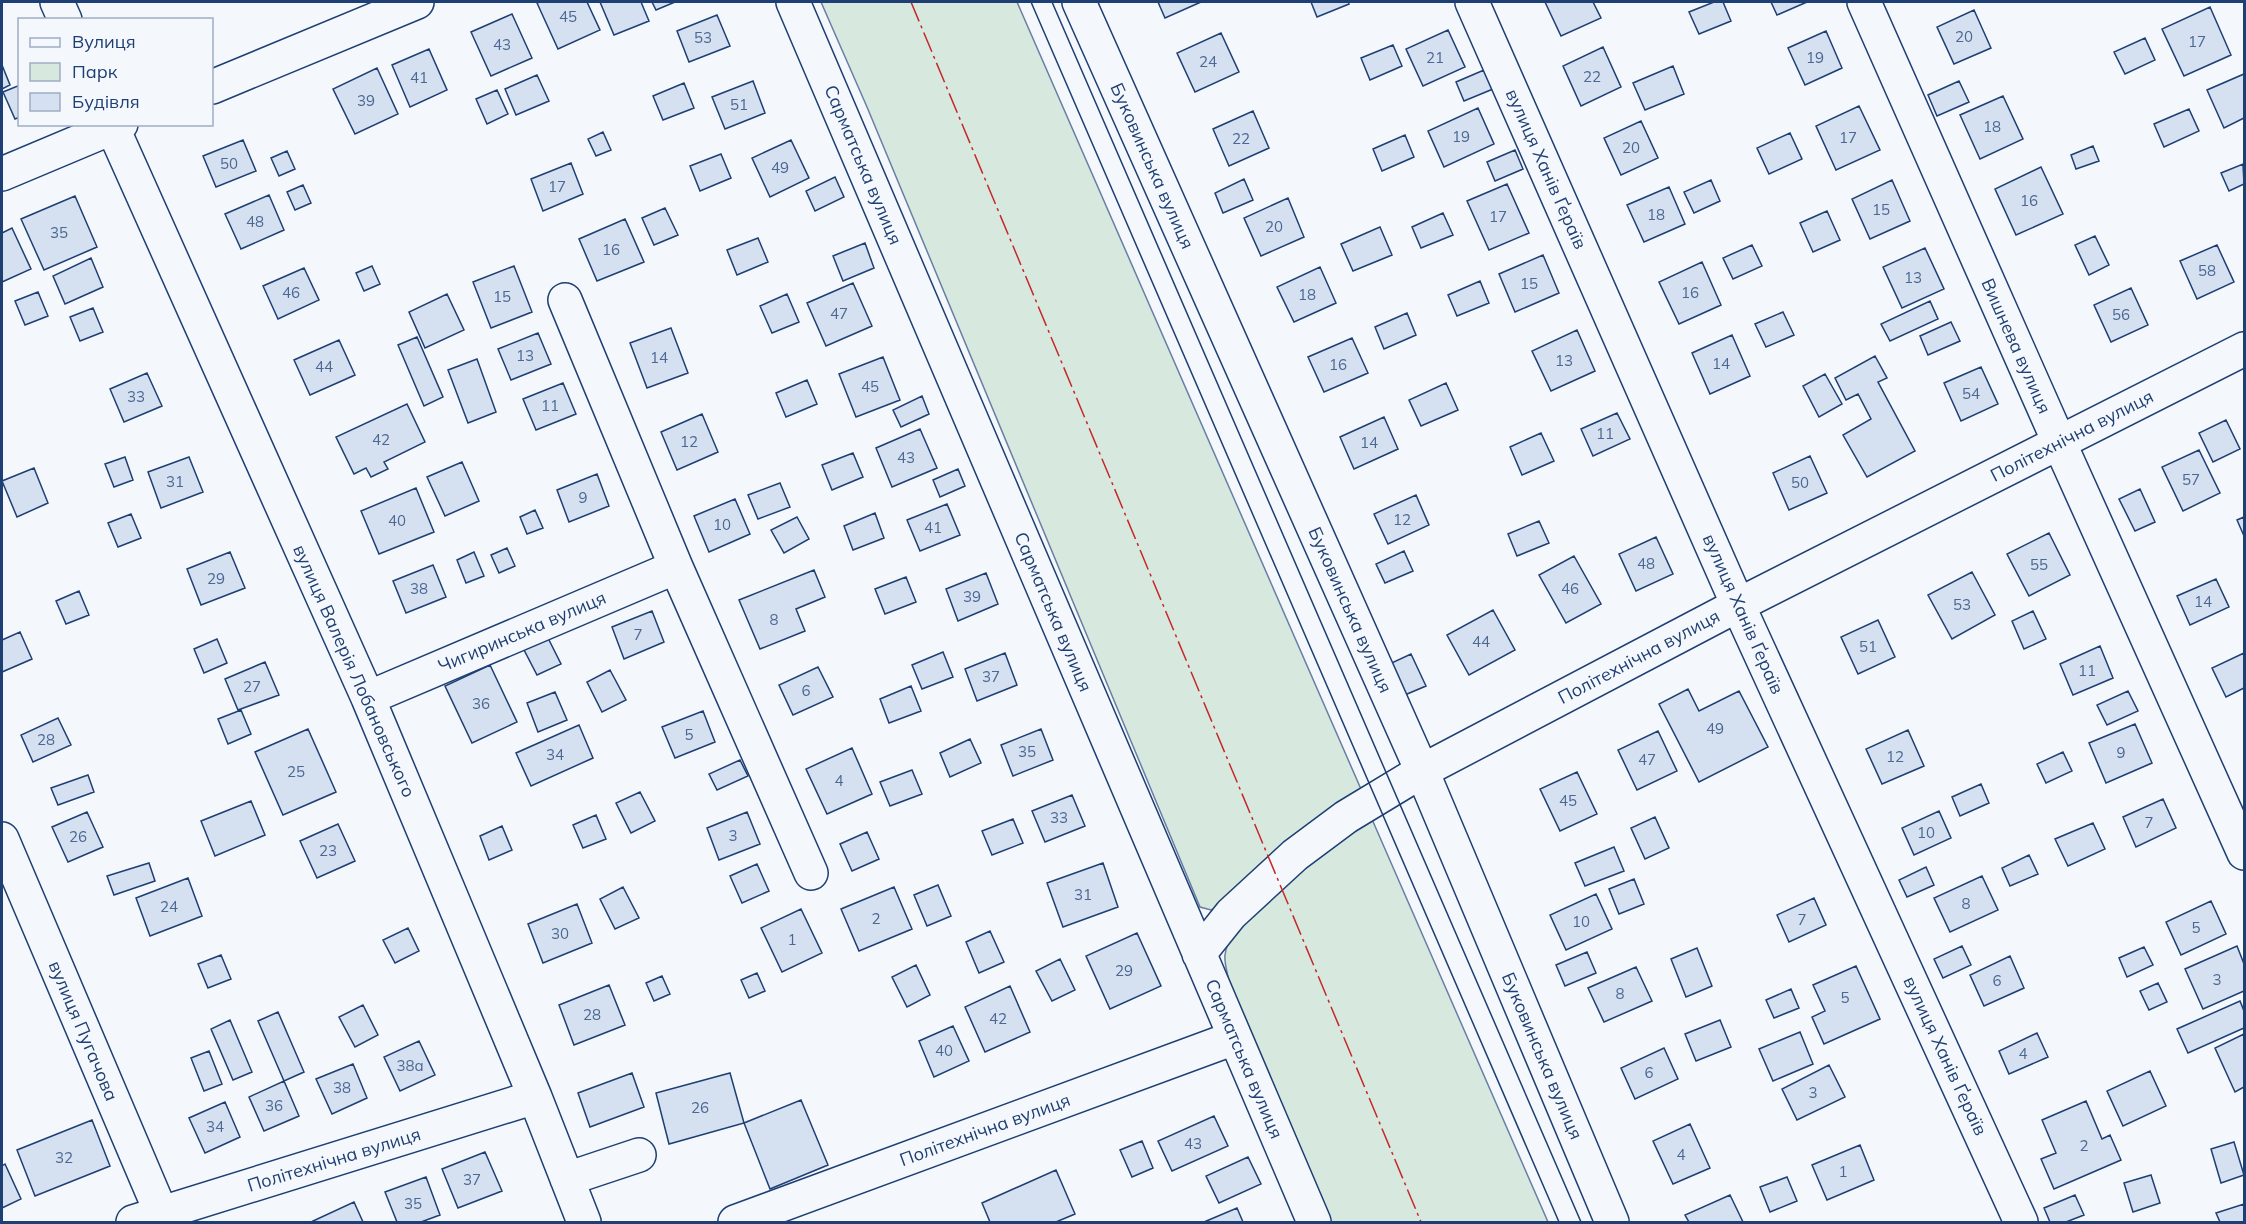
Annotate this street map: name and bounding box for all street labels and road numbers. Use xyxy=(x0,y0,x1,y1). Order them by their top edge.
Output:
street label: Буковинська вулиця xyxy=(1105,79,1199,252)
street label: Сарматська вулиця xyxy=(819,82,907,248)
street label: вулиця Ханів Ґераїв xyxy=(1501,85,1592,253)
street label: Вишнева вулиця xyxy=(1976,275,2057,417)
street label: Політехнічна вулиця xyxy=(1986,384,2157,487)
street label: Буковинська вулиця xyxy=(1303,523,1397,696)
street label: Сарматська вулиця xyxy=(1009,529,1097,695)
street label: вулиця Ханів Ґераїв xyxy=(1698,530,1789,698)
street label: вулиця Валерія Лобановського xyxy=(288,541,421,801)
street label: Чигиринська вулиця xyxy=(434,586,609,677)
street label: Політехнічна вулиця xyxy=(1554,604,1724,709)
street label: вулиця Пугачова xyxy=(44,957,123,1104)
street label: Буковинська вулиця xyxy=(1497,969,1588,1143)
street label: вулиця Ханів Ґераїв xyxy=(1898,972,1992,1139)
street label: Сарматська вулиця xyxy=(1200,976,1288,1142)
street label: Політехнічна вулиця xyxy=(896,1088,1073,1171)
street label: Політехнічна вулиця xyxy=(244,1122,423,1197)

